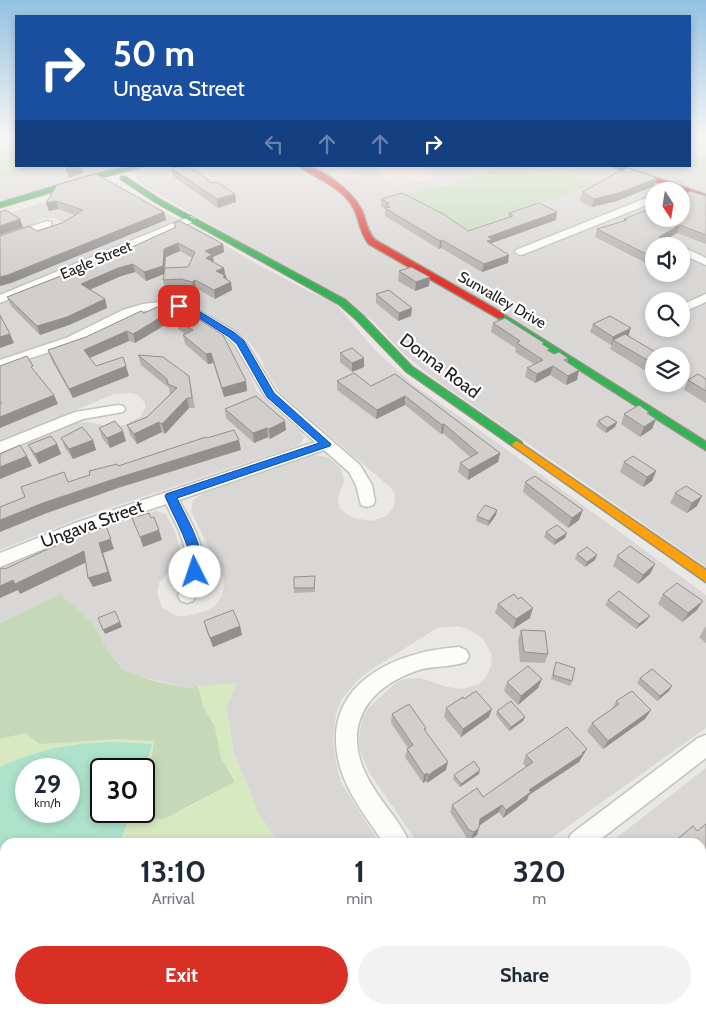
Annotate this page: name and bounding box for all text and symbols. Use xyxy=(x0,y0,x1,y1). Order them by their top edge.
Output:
text: 50 m xyxy=(113,32,195,75)
icon: right xyxy=(30,35,95,100)
text: Ungava Street xyxy=(113,75,245,102)
icon: left xyxy=(260,130,288,158)
icon: ahead xyxy=(313,130,341,158)
icon: ahead xyxy=(366,130,394,158)
icon: right xyxy=(419,130,447,158)
north arrow xyxy=(645,182,690,228)
map controls xyxy=(645,182,690,392)
street label: Eagle Street xyxy=(57,237,135,283)
button: sound xyxy=(645,237,690,282)
street label: Sunvalley Drive xyxy=(455,268,549,333)
pin xyxy=(158,285,200,327)
icon: arrive xyxy=(165,292,193,320)
button: search xyxy=(645,292,690,337)
street label: Donna Road xyxy=(396,329,484,403)
button: layers xyxy=(645,347,690,392)
street label: Ungava Street xyxy=(38,495,146,553)
position arrow xyxy=(168,545,220,597)
speed limit sign: 30 xyxy=(90,758,155,823)
text: 29 xyxy=(34,769,61,799)
text: km/h xyxy=(34,795,61,810)
text: 13:10 xyxy=(140,853,206,890)
text: 1 xyxy=(354,853,365,890)
text: 320 xyxy=(513,853,566,890)
text: Arrival xyxy=(152,889,194,908)
text: min xyxy=(346,889,373,908)
text: m xyxy=(532,889,546,908)
button: Exit xyxy=(15,946,348,1004)
button: Share xyxy=(358,946,691,1004)

